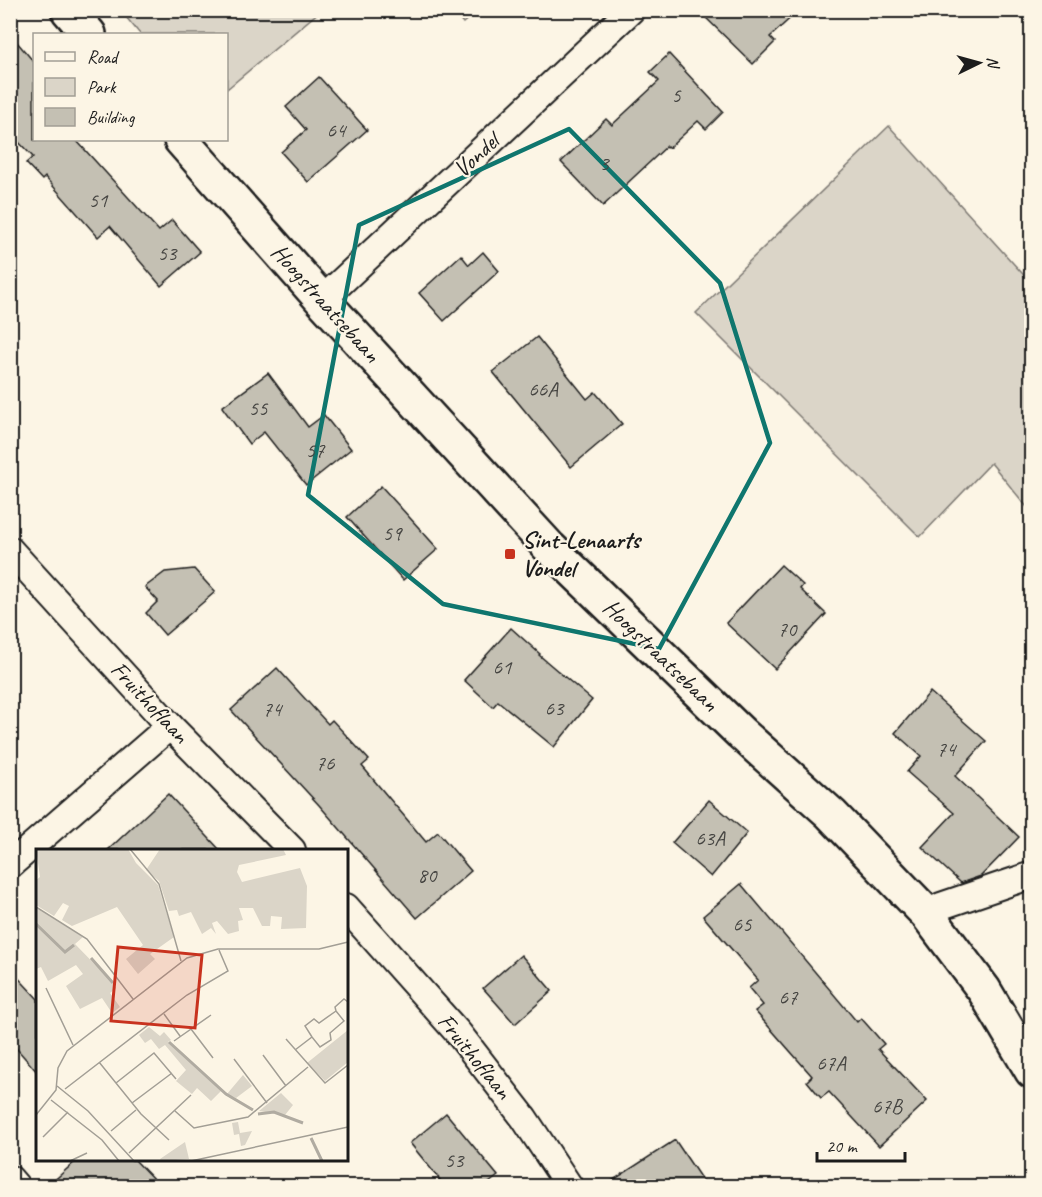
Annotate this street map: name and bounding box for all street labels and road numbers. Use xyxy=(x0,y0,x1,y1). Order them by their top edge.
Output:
street label: Vondel xyxy=(447,124,508,184)
street label: Hoogstraatsebaan xyxy=(265,237,387,369)
street label: Hoogstraatsebaan xyxy=(597,592,725,718)
street label: Fruithoflaan xyxy=(104,654,197,750)
street label: Fruithoflaan xyxy=(431,1007,519,1106)

